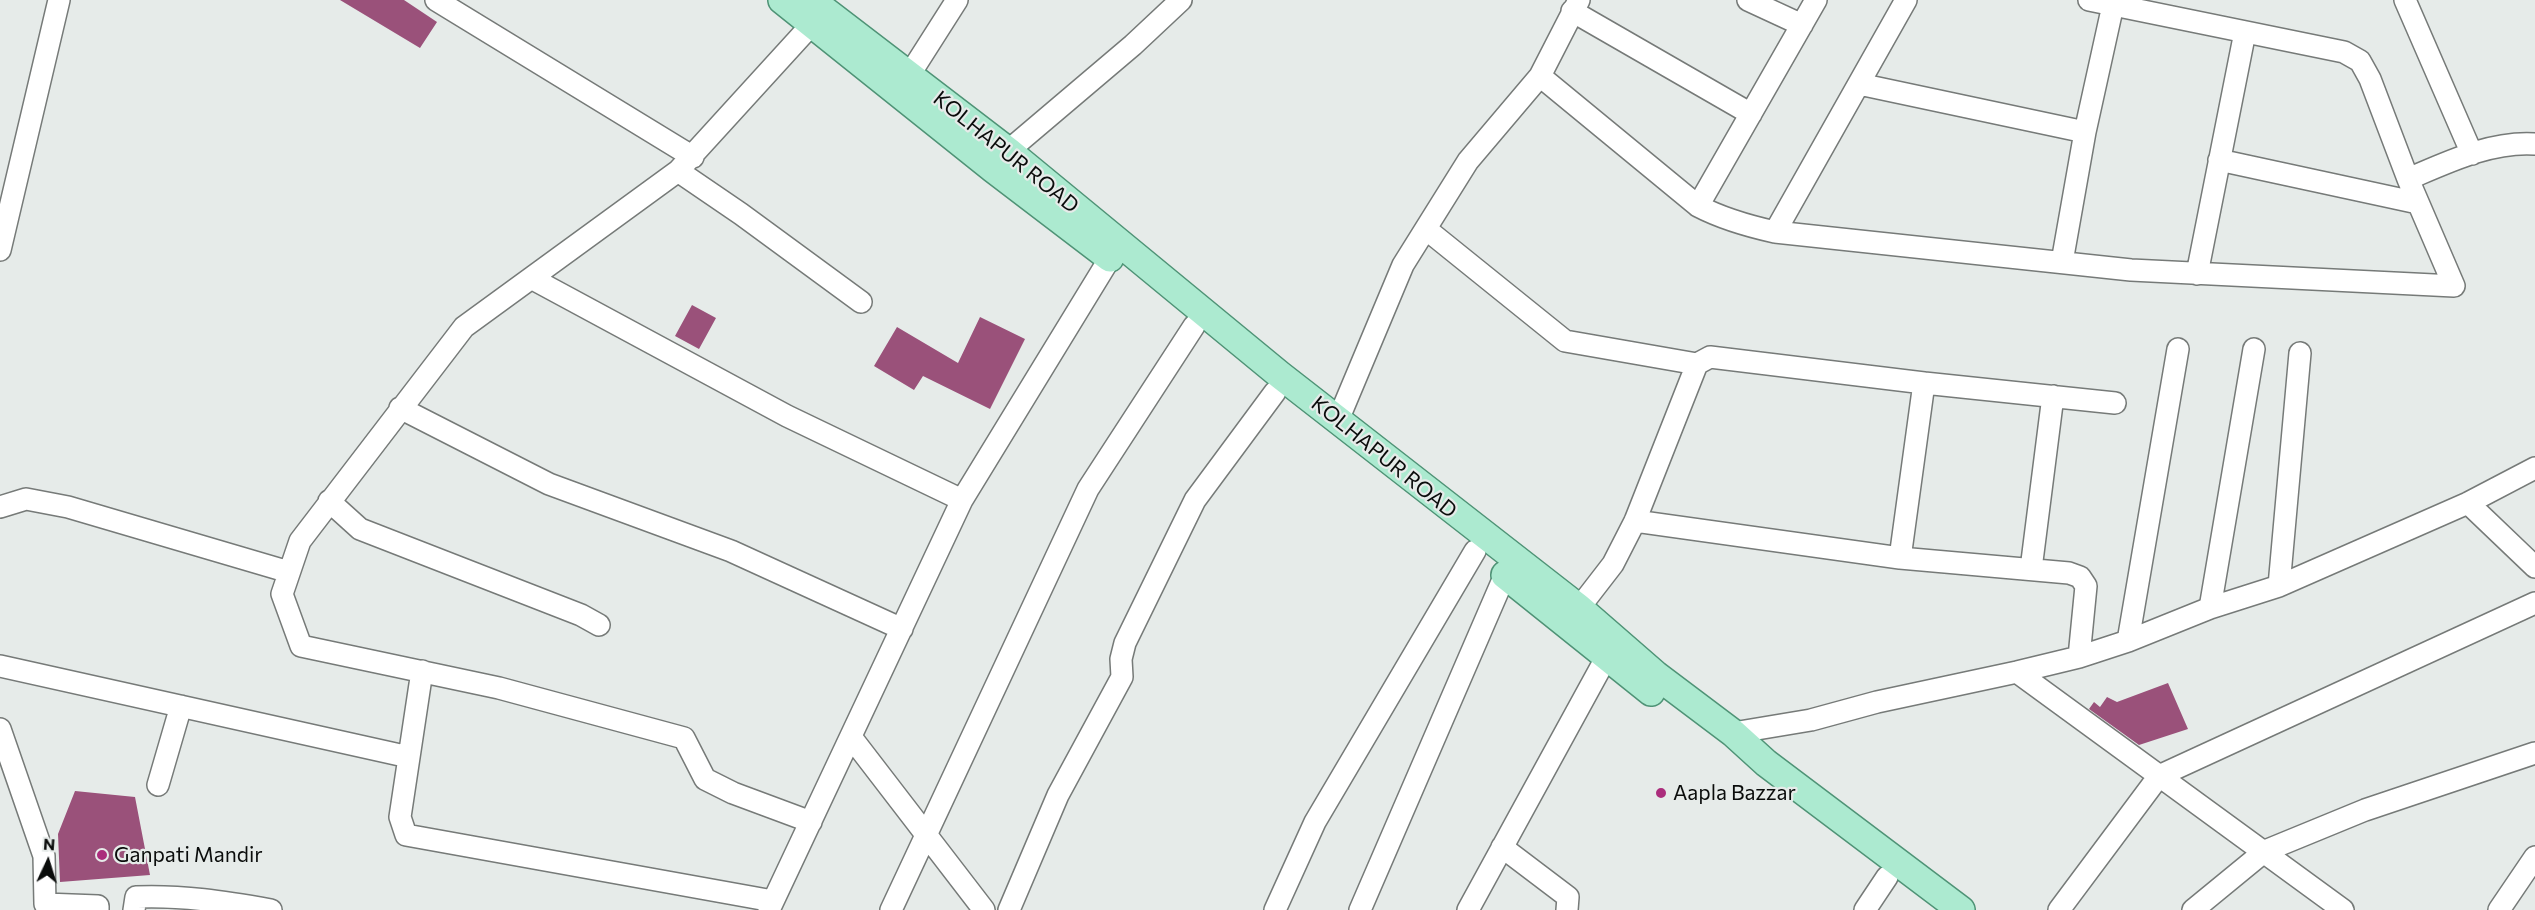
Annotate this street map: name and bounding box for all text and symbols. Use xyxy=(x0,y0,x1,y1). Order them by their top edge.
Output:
street label: KOLHAPUR ROAD xyxy=(928,86,1084,218)
street label: KOLHAPUR ROAD xyxy=(1306,391,1462,523)
place label: Aapla Bazzar xyxy=(1673,780,1796,806)
marker: Aapla Bazzar xyxy=(1654,786,1668,800)
north arrow xyxy=(18,832,78,892)
text: N xyxy=(43,834,56,853)
place label: Ganpati Mandir xyxy=(114,842,263,868)
marker: Ganpati Mandir xyxy=(95,848,109,862)

